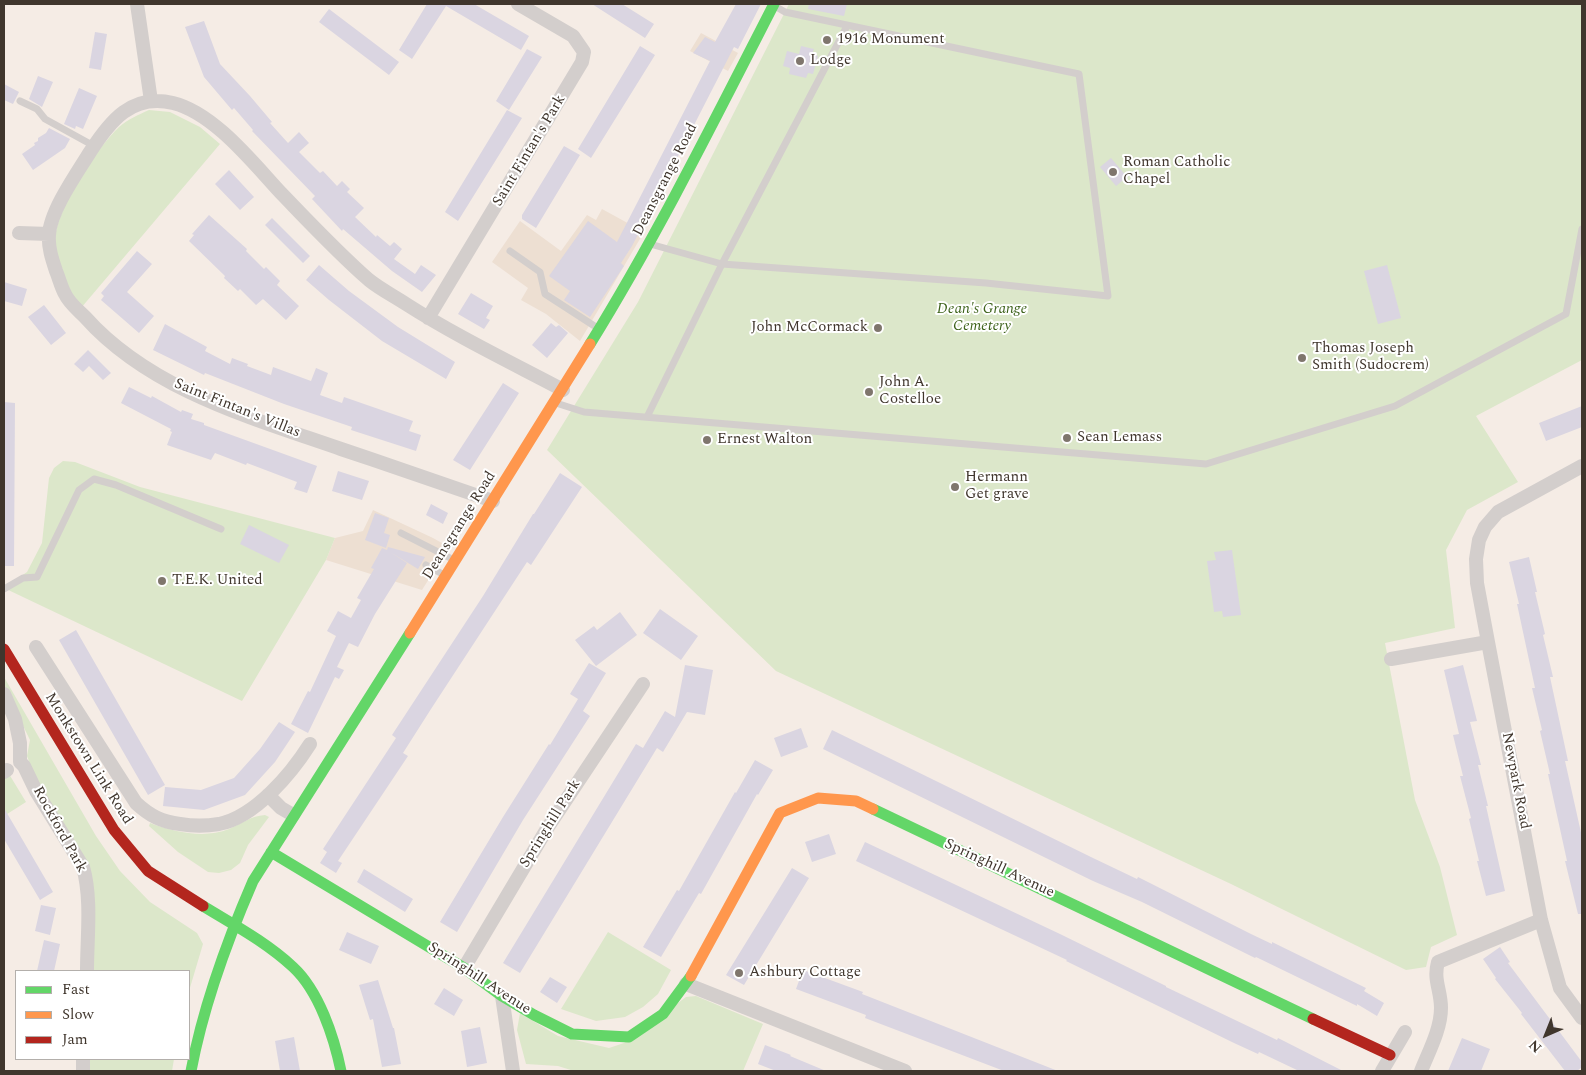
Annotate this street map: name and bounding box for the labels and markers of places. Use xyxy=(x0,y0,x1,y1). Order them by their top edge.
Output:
place label: 1916 Monument xyxy=(837,31,945,49)
marker: 1916 Monument xyxy=(821,34,833,46)
place label: Lodge xyxy=(810,52,851,70)
marker: Lodge xyxy=(794,55,806,67)
place label: Roman Catholic Chapel xyxy=(1123,154,1230,189)
marker: Roman Catholic Chapel xyxy=(1107,166,1119,178)
place label: John McCormack xyxy=(751,319,868,337)
marker: John McCormack xyxy=(872,322,884,334)
place label: Thomas Joseph Smith (Sudocrem) xyxy=(1312,340,1429,375)
marker: Thomas Joseph Smith (Sudocrem) xyxy=(1296,352,1308,364)
place label: John A. Costelloe xyxy=(879,374,941,409)
marker: John A. Costelloe xyxy=(863,386,875,398)
place label: Sean Lemass xyxy=(1077,429,1162,447)
place label: Ernest Walton xyxy=(717,431,812,449)
marker: Sean Lemass xyxy=(1061,432,1073,444)
marker: Ernest Walton xyxy=(701,434,713,446)
place label: Hermann Get grave xyxy=(965,469,1029,504)
marker: Hermann Get grave xyxy=(949,481,961,493)
place label: T.E.K. United xyxy=(172,572,263,590)
marker: T.E.K. United xyxy=(156,575,168,587)
place label: Ashbury Cottage xyxy=(749,964,861,982)
marker: Ashbury Cottage xyxy=(733,967,745,979)

